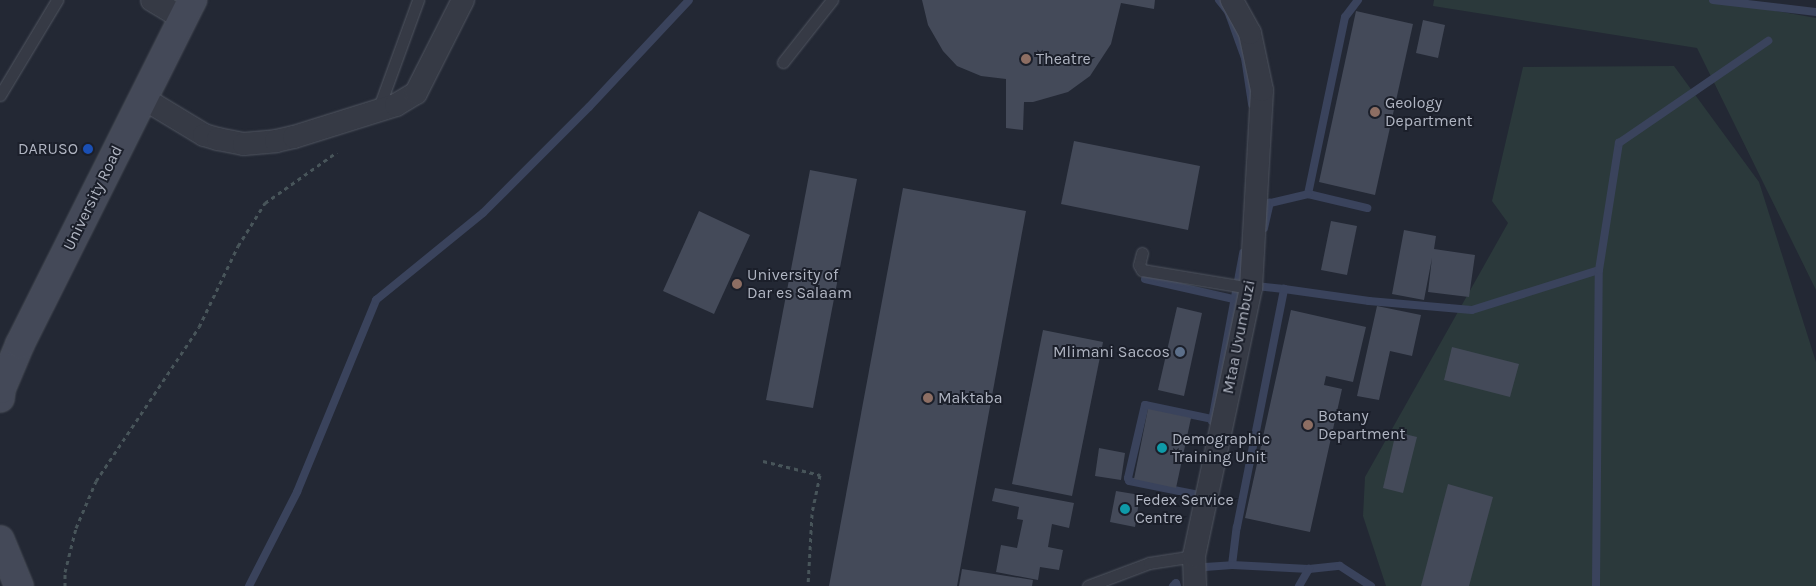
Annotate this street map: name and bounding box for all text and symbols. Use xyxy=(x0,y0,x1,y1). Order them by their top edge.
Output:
place label: Theatre xyxy=(1036,49,1091,69)
marker: Theatre xyxy=(1020,53,1032,65)
place label: Geology Department xyxy=(1385,93,1473,131)
marker: Geology Department xyxy=(1369,106,1381,118)
place label: DARUSO xyxy=(18,139,78,159)
street label: University Road xyxy=(59,142,127,254)
marker: DARUSO xyxy=(82,143,94,155)
place label: University of Dar es Salaam xyxy=(747,265,852,303)
marker: University of Dar es Salaam xyxy=(731,278,743,290)
street label: Mtaa Uvumbuzi xyxy=(1219,278,1259,396)
place label: Mlimani Saccos xyxy=(1053,342,1170,362)
marker: Mlimani Saccos xyxy=(1174,346,1186,358)
place label: Maktaba xyxy=(938,388,1002,408)
marker: Maktaba xyxy=(922,392,934,404)
place label: Botany Department xyxy=(1318,406,1406,444)
marker: Botany Department xyxy=(1302,419,1314,431)
place label: Demographic Training Unit xyxy=(1172,429,1270,467)
marker: Demographic Training Unit xyxy=(1156,442,1168,454)
place label: Fedex Service Centre xyxy=(1135,490,1234,528)
marker: Fedex Service Centre xyxy=(1119,503,1131,515)

